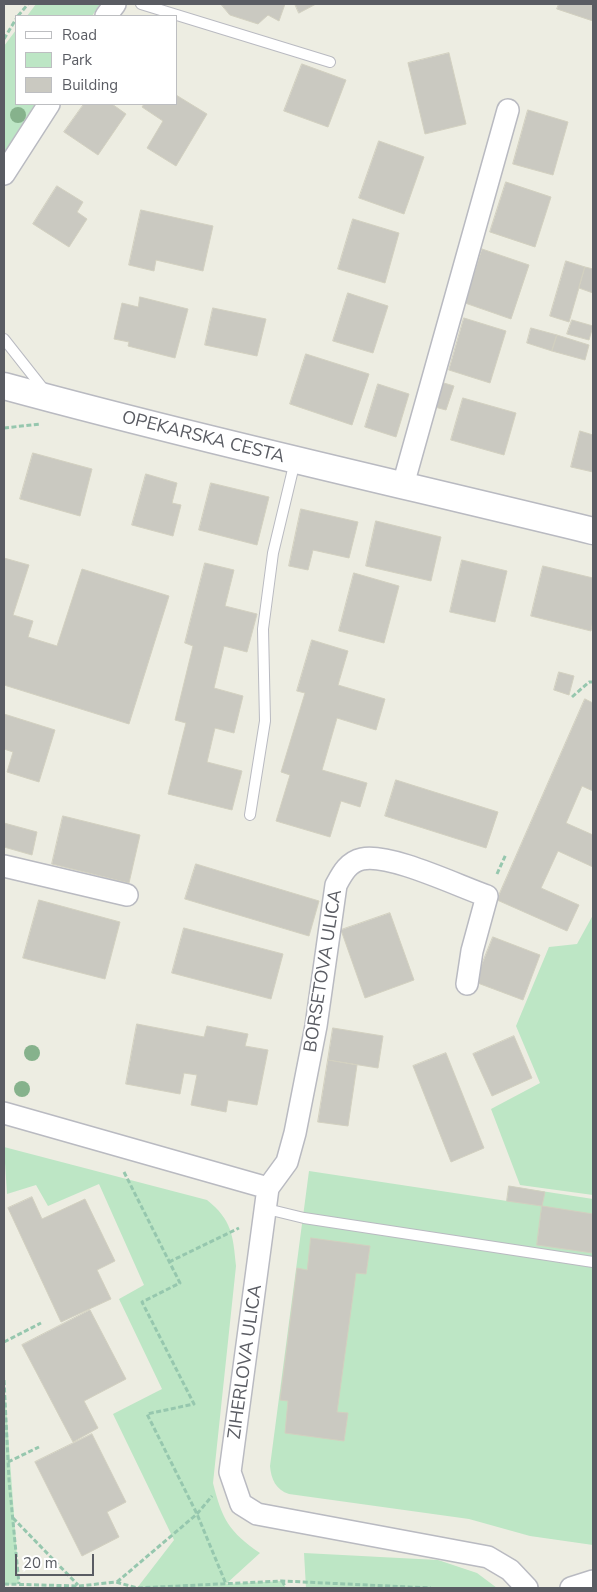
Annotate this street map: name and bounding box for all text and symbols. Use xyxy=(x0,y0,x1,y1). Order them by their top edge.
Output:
legend xyxy=(15,15,178,105)
text: Road xyxy=(62,25,97,45)
text: Park xyxy=(62,50,92,70)
text: Building xyxy=(62,75,118,95)
street label: OPEKARSKA CESTA xyxy=(119,407,287,469)
street label: BORSETOVA ULICA xyxy=(300,888,348,1054)
street label: ZIHERLOVA ULICA xyxy=(224,1283,268,1441)
scale bar xyxy=(18,1544,96,1576)
text: 20 m xyxy=(23,1553,58,1573)

